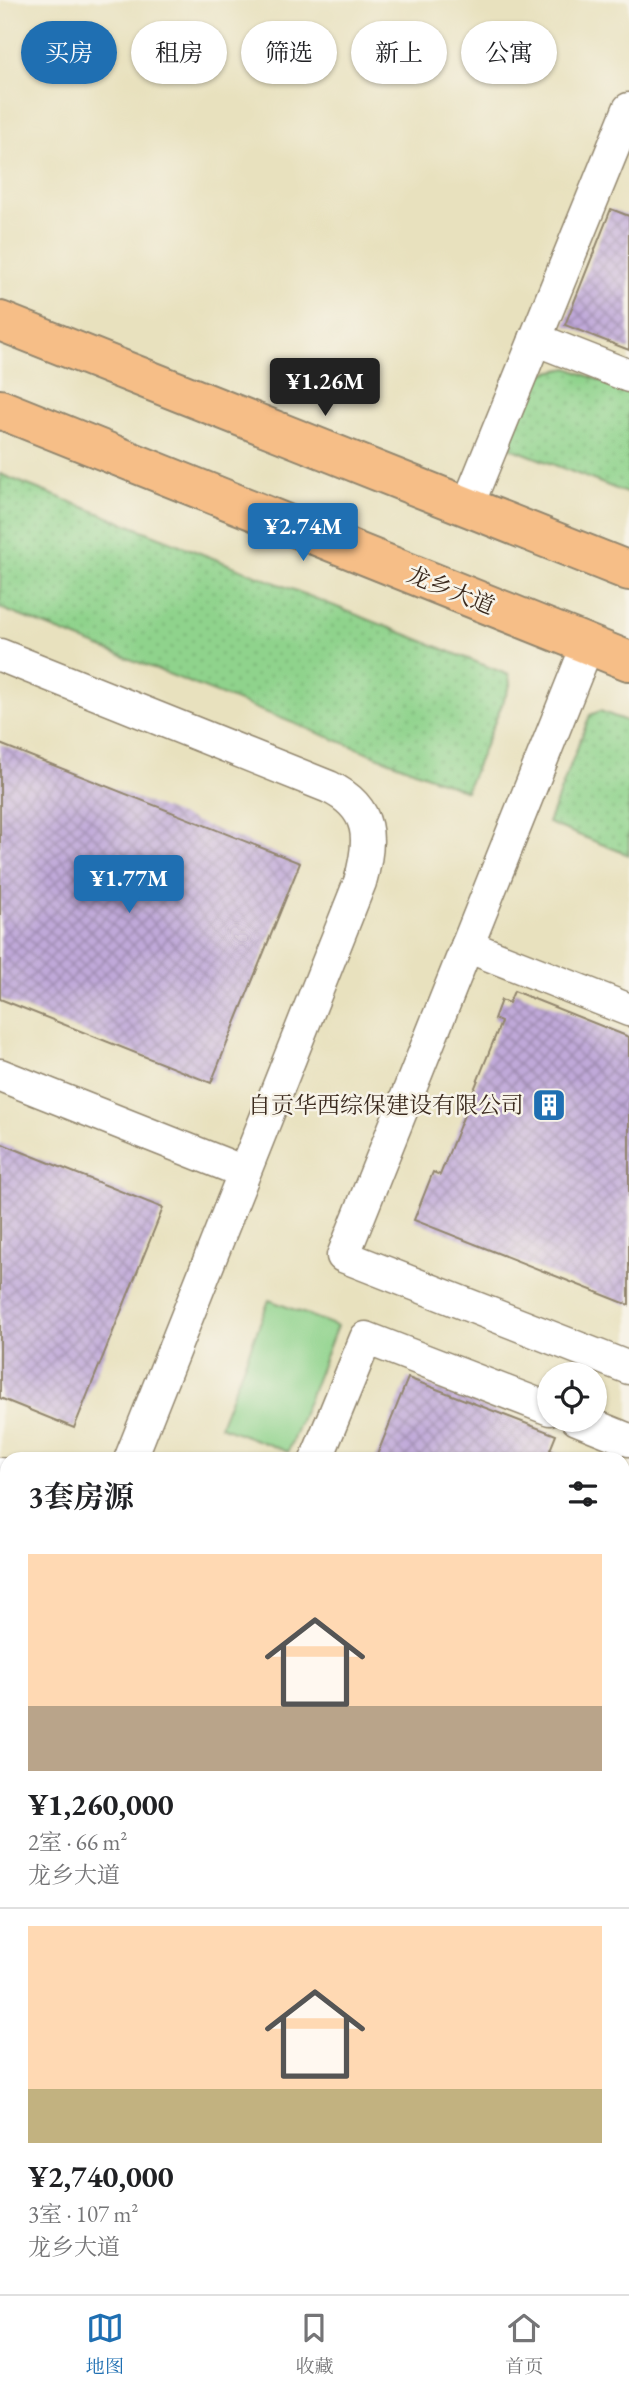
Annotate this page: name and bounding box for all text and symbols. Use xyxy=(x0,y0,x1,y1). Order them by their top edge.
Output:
chip: 买房 xyxy=(21,21,117,84)
chip: 租房 xyxy=(131,21,227,84)
chip: 筛选 xyxy=(241,21,337,84)
chip: 新上 xyxy=(351,21,447,84)
chip: 公寓 xyxy=(461,21,557,84)
pin: ¥1.26M xyxy=(268,358,382,418)
text: ¥1.26M xyxy=(286,366,364,396)
pin: ¥2.74M xyxy=(246,504,360,563)
text: ¥2.74M xyxy=(264,511,342,541)
street label: 龙乡大道 xyxy=(403,559,499,621)
pin: ¥1.77M xyxy=(72,856,186,915)
text: ¥1.77M xyxy=(90,863,168,893)
building icon: 自贡华西综保建设有限公司 xyxy=(530,1086,568,1124)
place label: 自贡华西综保建设有限公司 xyxy=(248,1090,524,1120)
map controls xyxy=(537,1362,607,1432)
button: locate xyxy=(537,1362,607,1432)
icon: filters xyxy=(564,1475,602,1513)
text: 3套房源 xyxy=(28,1477,134,1516)
icon: home xyxy=(252,1599,378,1725)
text: ¥1,260,000 xyxy=(28,1785,174,1824)
text: 2室 · 66 m² xyxy=(28,1827,127,1857)
text: 龙乡大道 xyxy=(28,1860,120,1890)
icon: home xyxy=(252,1971,378,2097)
text: ¥2,740,000 xyxy=(28,2157,174,2196)
text: 3室 · 107 m² xyxy=(28,2199,138,2229)
text: 龙乡大道 xyxy=(28,2232,120,2262)
tab: 地图 xyxy=(86,2309,124,2379)
tab: 收藏 xyxy=(295,2309,333,2379)
tab: 首页 xyxy=(505,2309,543,2379)

